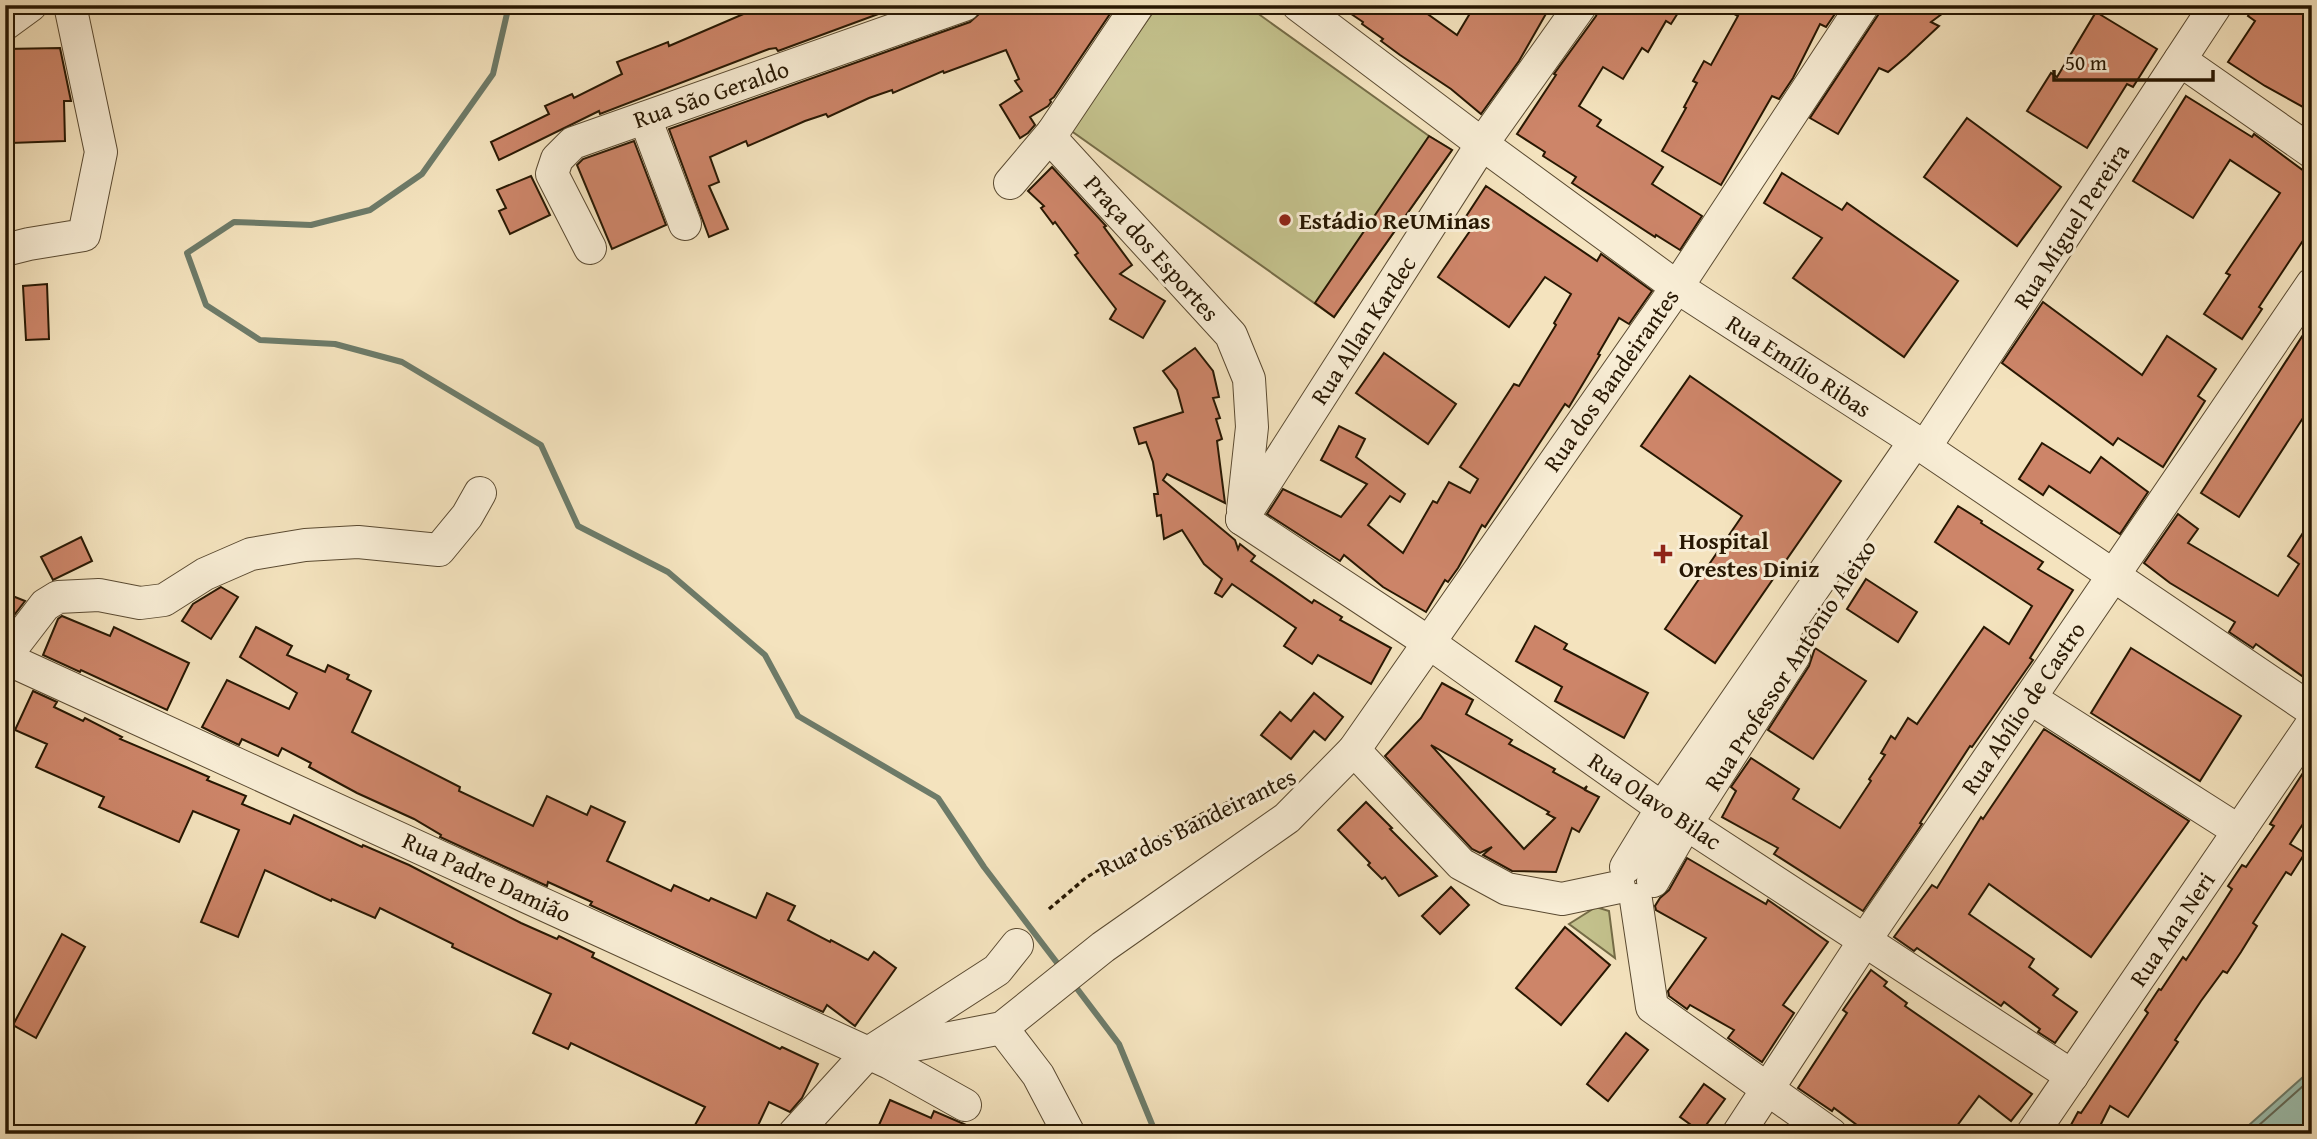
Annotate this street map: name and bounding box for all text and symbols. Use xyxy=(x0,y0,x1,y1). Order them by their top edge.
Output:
scale bar xyxy=(2054,38,2214,82)
text: 50 m xyxy=(2065,47,2107,78)
street label: Rua São Geraldo xyxy=(629,51,793,137)
street label: Rua Miguel Pereira xyxy=(2004,136,2138,316)
street label: Praça dos Esportes xyxy=(1076,167,1228,329)
place label: Estádio ReUMinas xyxy=(1299,203,1491,238)
marker: Estádio ReUMinas xyxy=(1277,212,1293,228)
street label: Rua Allan Kardec xyxy=(1302,248,1425,411)
street label: Rua dos Bandeirantes xyxy=(1535,281,1687,479)
street label: Rua Emílio Ribas xyxy=(1720,306,1878,426)
place label: Hospital Orestes Diniz xyxy=(1679,523,1819,586)
street label: Rua Professor Antônio Aleixo xyxy=(1695,532,1885,798)
marker: Hospital Orestes Diniz xyxy=(1653,544,1673,564)
street label: Rua Abílio de Castro xyxy=(1952,615,2094,801)
street label: Rua Olavo Bilac xyxy=(1581,743,1729,859)
street label: Rua dos Bandeirantes xyxy=(1092,759,1302,885)
street label: Rua Padre Damião xyxy=(397,823,577,931)
street label: Rua Ana Neri xyxy=(2121,864,2223,993)

